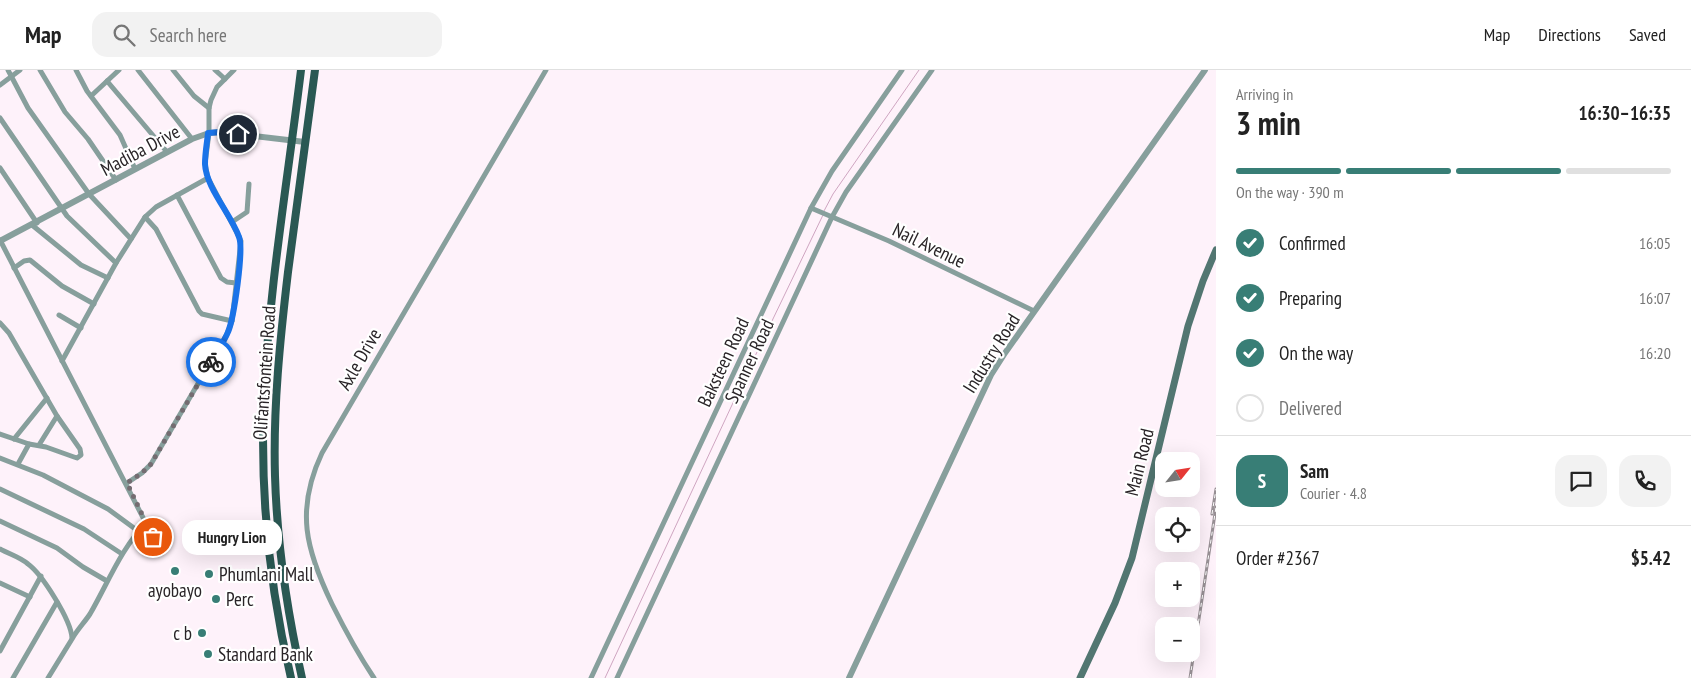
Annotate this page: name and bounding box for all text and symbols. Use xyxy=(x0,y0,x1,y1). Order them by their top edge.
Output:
search box xyxy=(92,12,442,57)
text: Map xyxy=(25,19,62,50)
icon: search xyxy=(110,21,138,49)
text: Search here xyxy=(150,23,227,47)
text: Map xyxy=(1484,23,1510,46)
text: Directions xyxy=(1538,23,1601,46)
text: Saved xyxy=(1629,23,1666,46)
text: Arriving in xyxy=(1236,84,1293,104)
text: 16:30–16:35 xyxy=(1578,101,1671,125)
text: 3 min xyxy=(1236,102,1301,144)
pin xyxy=(217,113,259,155)
street label: Madiba Drive xyxy=(96,119,184,181)
icon: home xyxy=(224,120,252,148)
text: On the way · 390 m xyxy=(1236,182,1344,202)
street label: Nail Avenue xyxy=(889,217,969,273)
icon: check xyxy=(1236,229,1264,257)
text: Confirmed xyxy=(1279,231,1346,255)
text: 16:05 xyxy=(1639,233,1671,253)
icon: check xyxy=(1236,284,1264,312)
text: Preparing xyxy=(1279,286,1342,310)
text: 16:07 xyxy=(1639,288,1671,308)
street label: Olifantsfontein Road xyxy=(247,305,281,441)
street label: Industry Road xyxy=(957,309,1025,397)
street label: Baksteen Road xyxy=(692,314,754,410)
street label: Spanner Road xyxy=(719,315,779,407)
street label: Axle Drive xyxy=(332,324,386,394)
courier xyxy=(186,337,236,387)
icon: check xyxy=(1236,339,1264,367)
text: On the way xyxy=(1279,341,1353,365)
text: 16:20 xyxy=(1639,343,1671,363)
icon: bike xyxy=(197,348,225,376)
text: Delivered xyxy=(1279,396,1342,420)
street label: Main Road xyxy=(1119,426,1159,498)
north arrow xyxy=(1155,452,1200,498)
map controls xyxy=(1155,452,1200,662)
button: chat xyxy=(1555,455,1607,507)
button: phone xyxy=(1619,455,1671,507)
text: Sam xyxy=(1300,459,1329,483)
text: S xyxy=(1258,469,1266,493)
text: Courier · 4.8 xyxy=(1300,483,1367,503)
button: locate xyxy=(1155,507,1200,552)
pin xyxy=(132,516,174,558)
callout: Hungry Lion xyxy=(183,520,283,554)
icon: bag xyxy=(139,523,167,551)
text: Hungry Lion xyxy=(198,527,266,547)
text: Order #2367 xyxy=(1236,546,1320,570)
text: $5.42 xyxy=(1631,546,1671,570)
place label: Phumlani Mall xyxy=(219,562,314,586)
button: + xyxy=(1155,562,1200,607)
marker: ayobayo xyxy=(169,565,181,577)
marker: Phumlani Mall xyxy=(203,568,215,580)
place label: ayobayo xyxy=(148,578,202,602)
place label: Perc xyxy=(226,587,254,611)
marker: Perc xyxy=(210,593,222,605)
button: − xyxy=(1155,617,1200,662)
place label: c b xyxy=(173,621,192,645)
marker: c b xyxy=(196,627,208,639)
place label: Standard Bank xyxy=(218,642,313,666)
marker: Standard Bank xyxy=(202,648,214,660)

